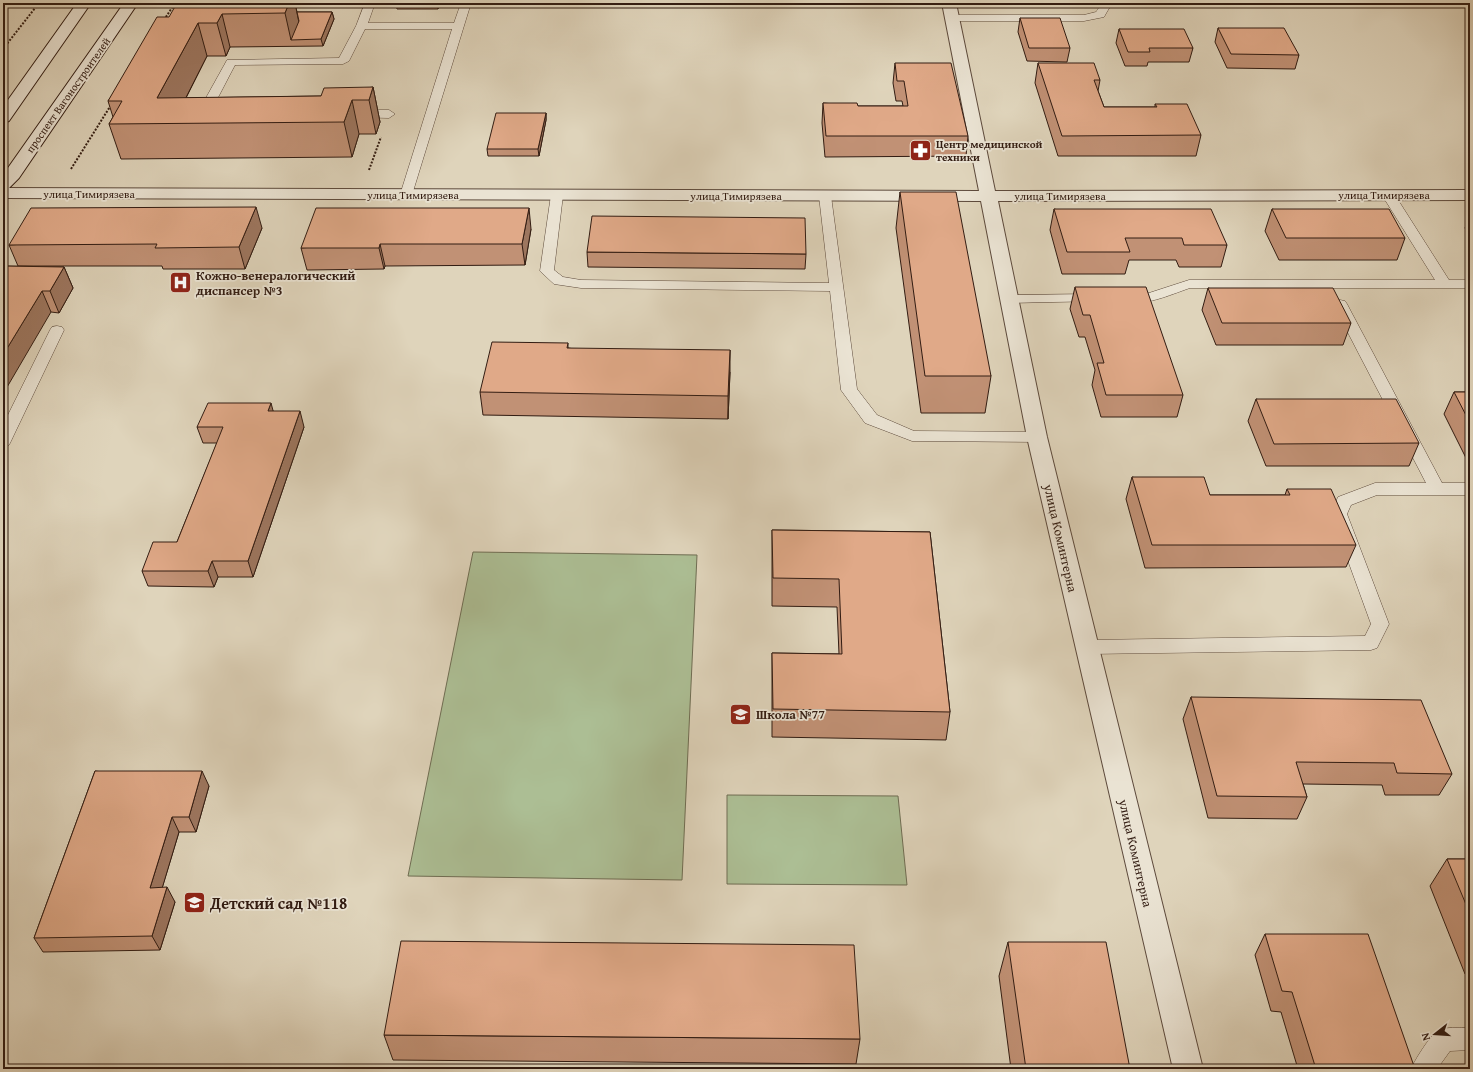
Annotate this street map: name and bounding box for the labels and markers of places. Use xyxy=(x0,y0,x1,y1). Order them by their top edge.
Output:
place label: Центр медицинской техники xyxy=(936,136,1042,165)
pharmacy icon: Центр медицинской техники xyxy=(907,137,933,163)
place label: Кожно-венералогический диспансер №3 xyxy=(196,266,356,300)
hospital icon: Кожно-венералогический диспансер №3 xyxy=(167,269,193,295)
school or university icon: Школа №77 xyxy=(728,701,754,727)
place label: Школа №77 xyxy=(756,705,825,724)
school or university icon: Детский сад №118 xyxy=(181,890,207,916)
place label: Детский сад №118 xyxy=(209,891,347,915)

